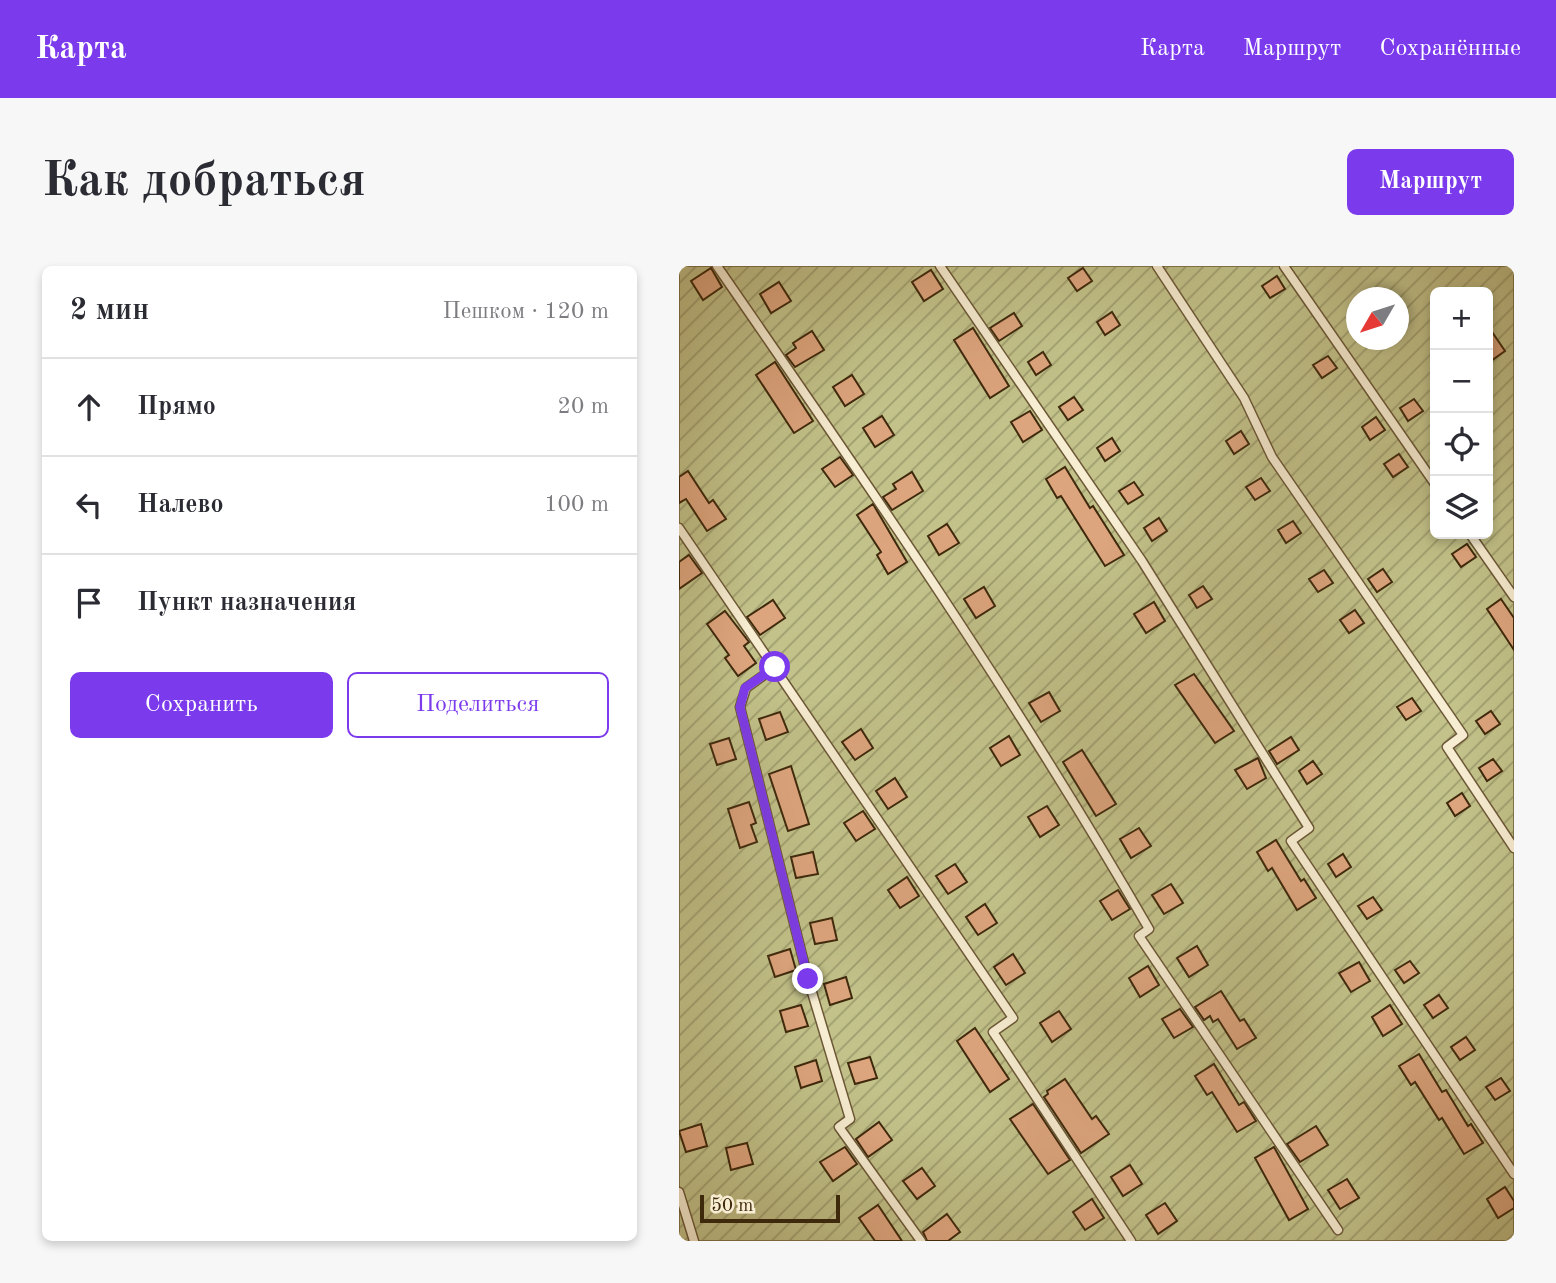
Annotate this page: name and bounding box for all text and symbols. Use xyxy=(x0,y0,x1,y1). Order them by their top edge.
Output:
text: Карта xyxy=(35,33,127,66)
text: Карта xyxy=(1140,37,1205,61)
text: Маршрут xyxy=(1243,37,1341,61)
text: Сохранённые xyxy=(1379,37,1521,61)
button: Маршрут xyxy=(1347,149,1514,215)
text: Как добраться xyxy=(42,158,366,207)
north arrow xyxy=(1346,287,1409,350)
map controls xyxy=(1430,287,1493,539)
button: + xyxy=(1430,287,1493,350)
text: 2 мин xyxy=(70,296,149,326)
text: Пешком · 120 m xyxy=(443,300,609,323)
button: − xyxy=(1430,350,1493,413)
icon: ahead xyxy=(70,388,108,426)
text: Прямо xyxy=(137,394,216,420)
text: 20 m xyxy=(558,395,609,418)
button: locate xyxy=(1430,413,1493,476)
button: layers xyxy=(1430,476,1493,539)
icon: left xyxy=(70,486,108,524)
text: Налево xyxy=(137,492,224,518)
text: 100 m xyxy=(544,493,609,516)
icon: arrive xyxy=(70,584,108,622)
text: Пункт назначения xyxy=(137,590,356,616)
route start xyxy=(759,651,790,682)
button: Сохранить xyxy=(70,672,333,738)
button: Поделиться xyxy=(347,672,609,738)
route end xyxy=(792,963,823,994)
scale bar xyxy=(700,1192,840,1224)
text: 50 m xyxy=(711,1197,753,1216)

